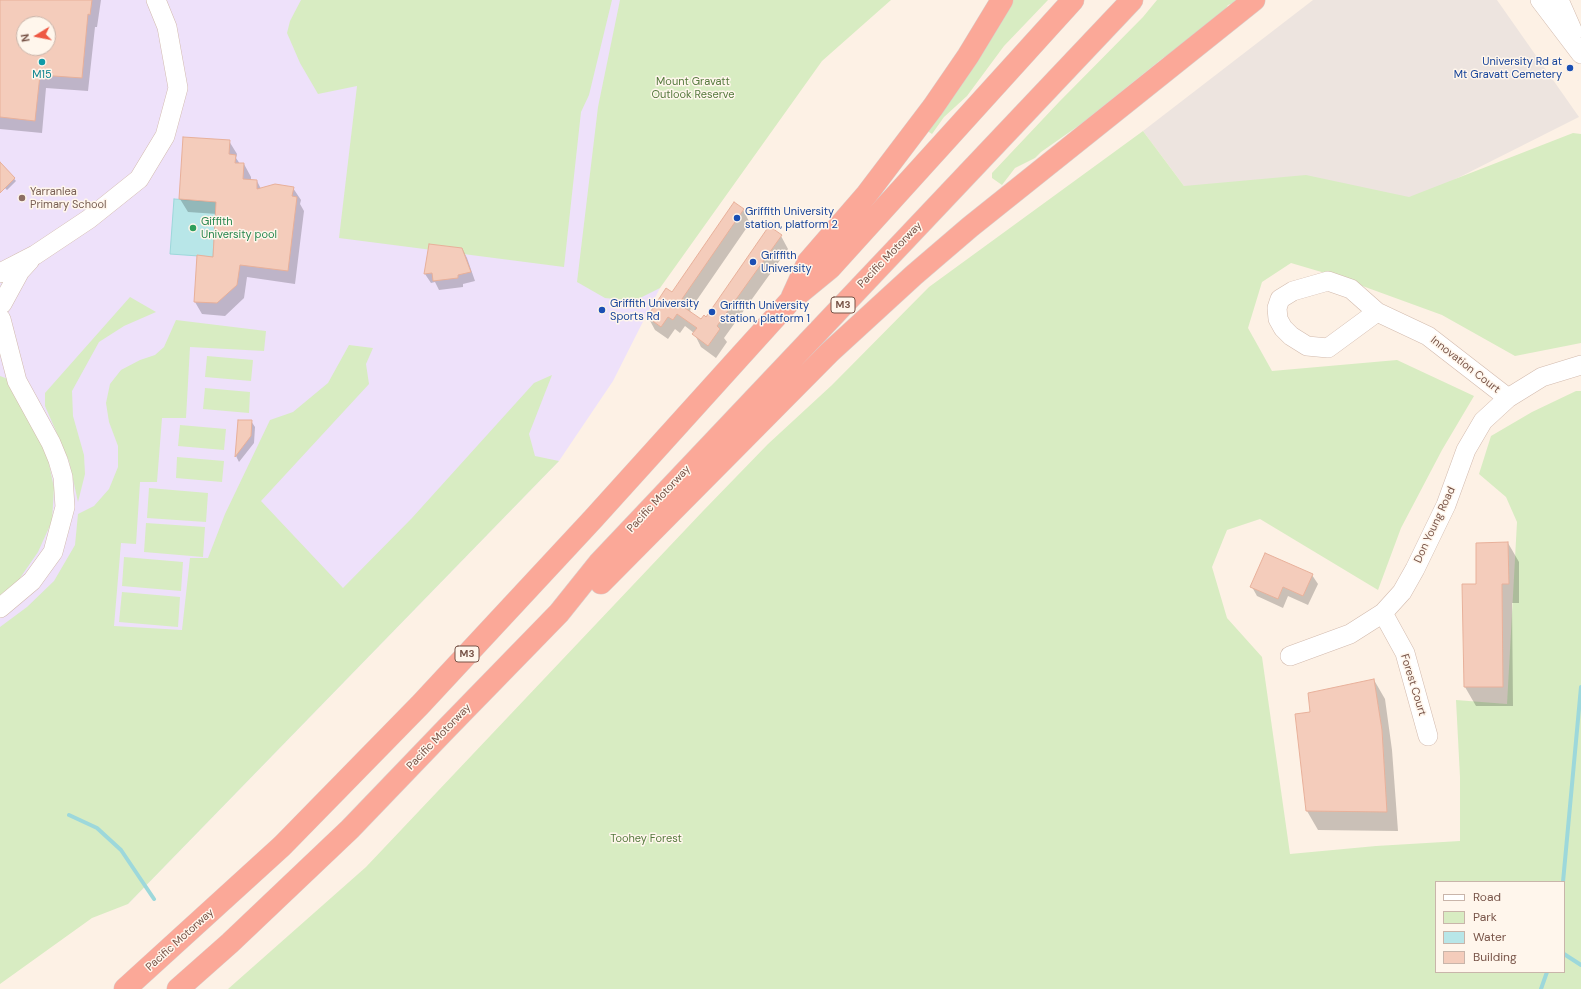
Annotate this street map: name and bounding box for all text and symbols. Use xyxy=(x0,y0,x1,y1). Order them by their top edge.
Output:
north arrow xyxy=(16,16,56,56)
text: N xyxy=(18,33,33,43)
place label: University Rd at Mt Gravatt Cemetery xyxy=(1454,55,1562,81)
marker: M15 xyxy=(37,57,47,67)
marker: University Rd at Mt Gravatt Cemetery xyxy=(1565,63,1575,73)
place label: M15 xyxy=(32,68,52,82)
park label: Mount Gravatt Outlook Reserve xyxy=(651,75,735,101)
place label: Yarranlea Primary School xyxy=(30,185,106,211)
marker: Yarranlea Primary School xyxy=(17,193,27,203)
place label: Griffith University station, platform 2 xyxy=(745,205,838,231)
marker: Griffith University station, platform 2 xyxy=(732,213,742,223)
place label: Giffith University pool xyxy=(201,215,277,241)
street label: Pacific Motorway xyxy=(855,219,925,291)
marker: Giffith University pool xyxy=(188,223,198,233)
place label: Griffith University xyxy=(761,249,812,275)
marker: Griffith University xyxy=(748,257,758,267)
place label: Griffith University Sports Rd xyxy=(610,297,699,323)
road number: M3 xyxy=(831,297,855,313)
place label: Griffith University station, platform 1 xyxy=(720,299,810,325)
marker: Griffith University Sports Rd xyxy=(597,305,607,315)
marker: Griffith University station, platform 1 xyxy=(707,307,717,317)
street label: Innovation Court xyxy=(1428,334,1502,396)
street label: Pacific Motorway xyxy=(625,463,693,535)
street label: Don Young Road xyxy=(1412,485,1458,565)
road number: M3 xyxy=(455,646,479,662)
street label: Forest Court xyxy=(1397,653,1429,717)
street label: Pacific Motorway xyxy=(404,701,474,773)
park label: Toohey Forest xyxy=(610,832,682,846)
legend xyxy=(1435,881,1565,973)
text: Road xyxy=(1473,889,1501,905)
street label: Pacific Motorway xyxy=(143,906,217,974)
text: Park xyxy=(1473,909,1497,925)
text: Water xyxy=(1473,929,1506,945)
text: Building xyxy=(1473,949,1517,965)

